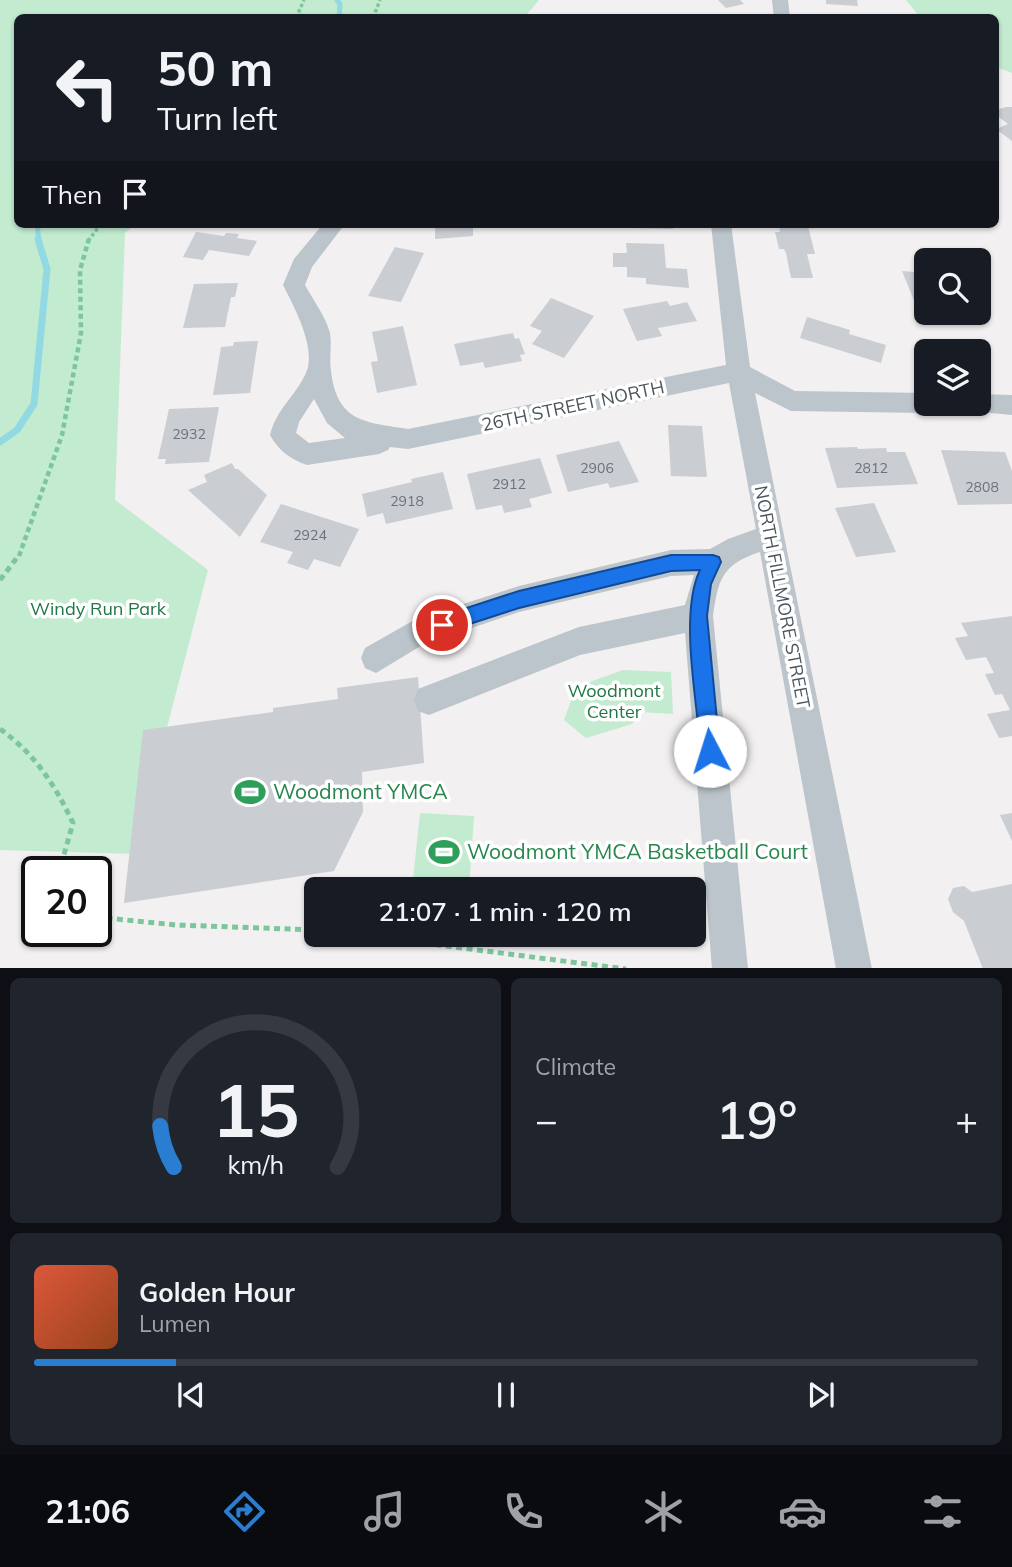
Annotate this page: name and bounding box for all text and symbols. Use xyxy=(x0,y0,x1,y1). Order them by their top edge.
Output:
text: 50 m xyxy=(157,37,273,98)
icon: left xyxy=(42,42,133,133)
text: Turn left xyxy=(157,98,277,138)
icon: arrive xyxy=(116,175,154,213)
text: Then xyxy=(42,178,102,211)
map controls xyxy=(914,248,991,416)
button: search xyxy=(914,248,991,325)
button: layers xyxy=(914,339,991,416)
street label: 26TH STREET NORTH xyxy=(480,375,666,436)
house number: 2932 xyxy=(172,425,206,443)
house number: 2906 xyxy=(580,459,614,477)
house number: 2812 xyxy=(854,459,888,477)
house number: 2912 xyxy=(492,475,526,493)
house number: 2808 xyxy=(965,478,999,496)
street label: NORTH FILLMORE STREET xyxy=(750,484,815,710)
house number: 2918 xyxy=(390,492,424,510)
house number: 2924 xyxy=(293,526,327,544)
pin xyxy=(412,595,472,655)
park label: Windy Run Park xyxy=(30,597,167,620)
icon: arrive xyxy=(423,606,461,644)
park label: Woodmont Center xyxy=(567,679,661,723)
position arrow xyxy=(673,714,747,788)
sports icon: Woodmont YMCA xyxy=(233,775,267,809)
place label: Woodmont YMCA xyxy=(273,778,448,804)
sports icon: Woodmont YMCA Basketball Court xyxy=(427,835,461,869)
place label: Woodmont YMCA Basketball Court xyxy=(467,838,808,864)
speed limit sign: 20 xyxy=(21,856,112,947)
text: 21:07 · 1 min · 120 m xyxy=(378,895,632,928)
text: Climate xyxy=(535,1052,616,1081)
text: 15 xyxy=(212,1064,299,1155)
text: 19° xyxy=(716,1087,797,1152)
text: − xyxy=(535,1096,558,1144)
text: + xyxy=(955,1096,978,1144)
text: km/h xyxy=(227,1148,284,1179)
text: Golden Hour xyxy=(139,1276,295,1309)
text: Lumen xyxy=(139,1309,211,1338)
icon: previous xyxy=(172,1376,210,1414)
icon: pause xyxy=(487,1376,525,1414)
icon: next xyxy=(802,1376,840,1414)
icon: directions xyxy=(220,1487,269,1536)
icon: music xyxy=(360,1487,409,1536)
icon: phone xyxy=(499,1487,548,1536)
icon: climate xyxy=(639,1487,688,1536)
icon: car xyxy=(778,1487,827,1536)
icon: filters xyxy=(918,1487,967,1536)
text: 21:06 xyxy=(45,1491,130,1531)

